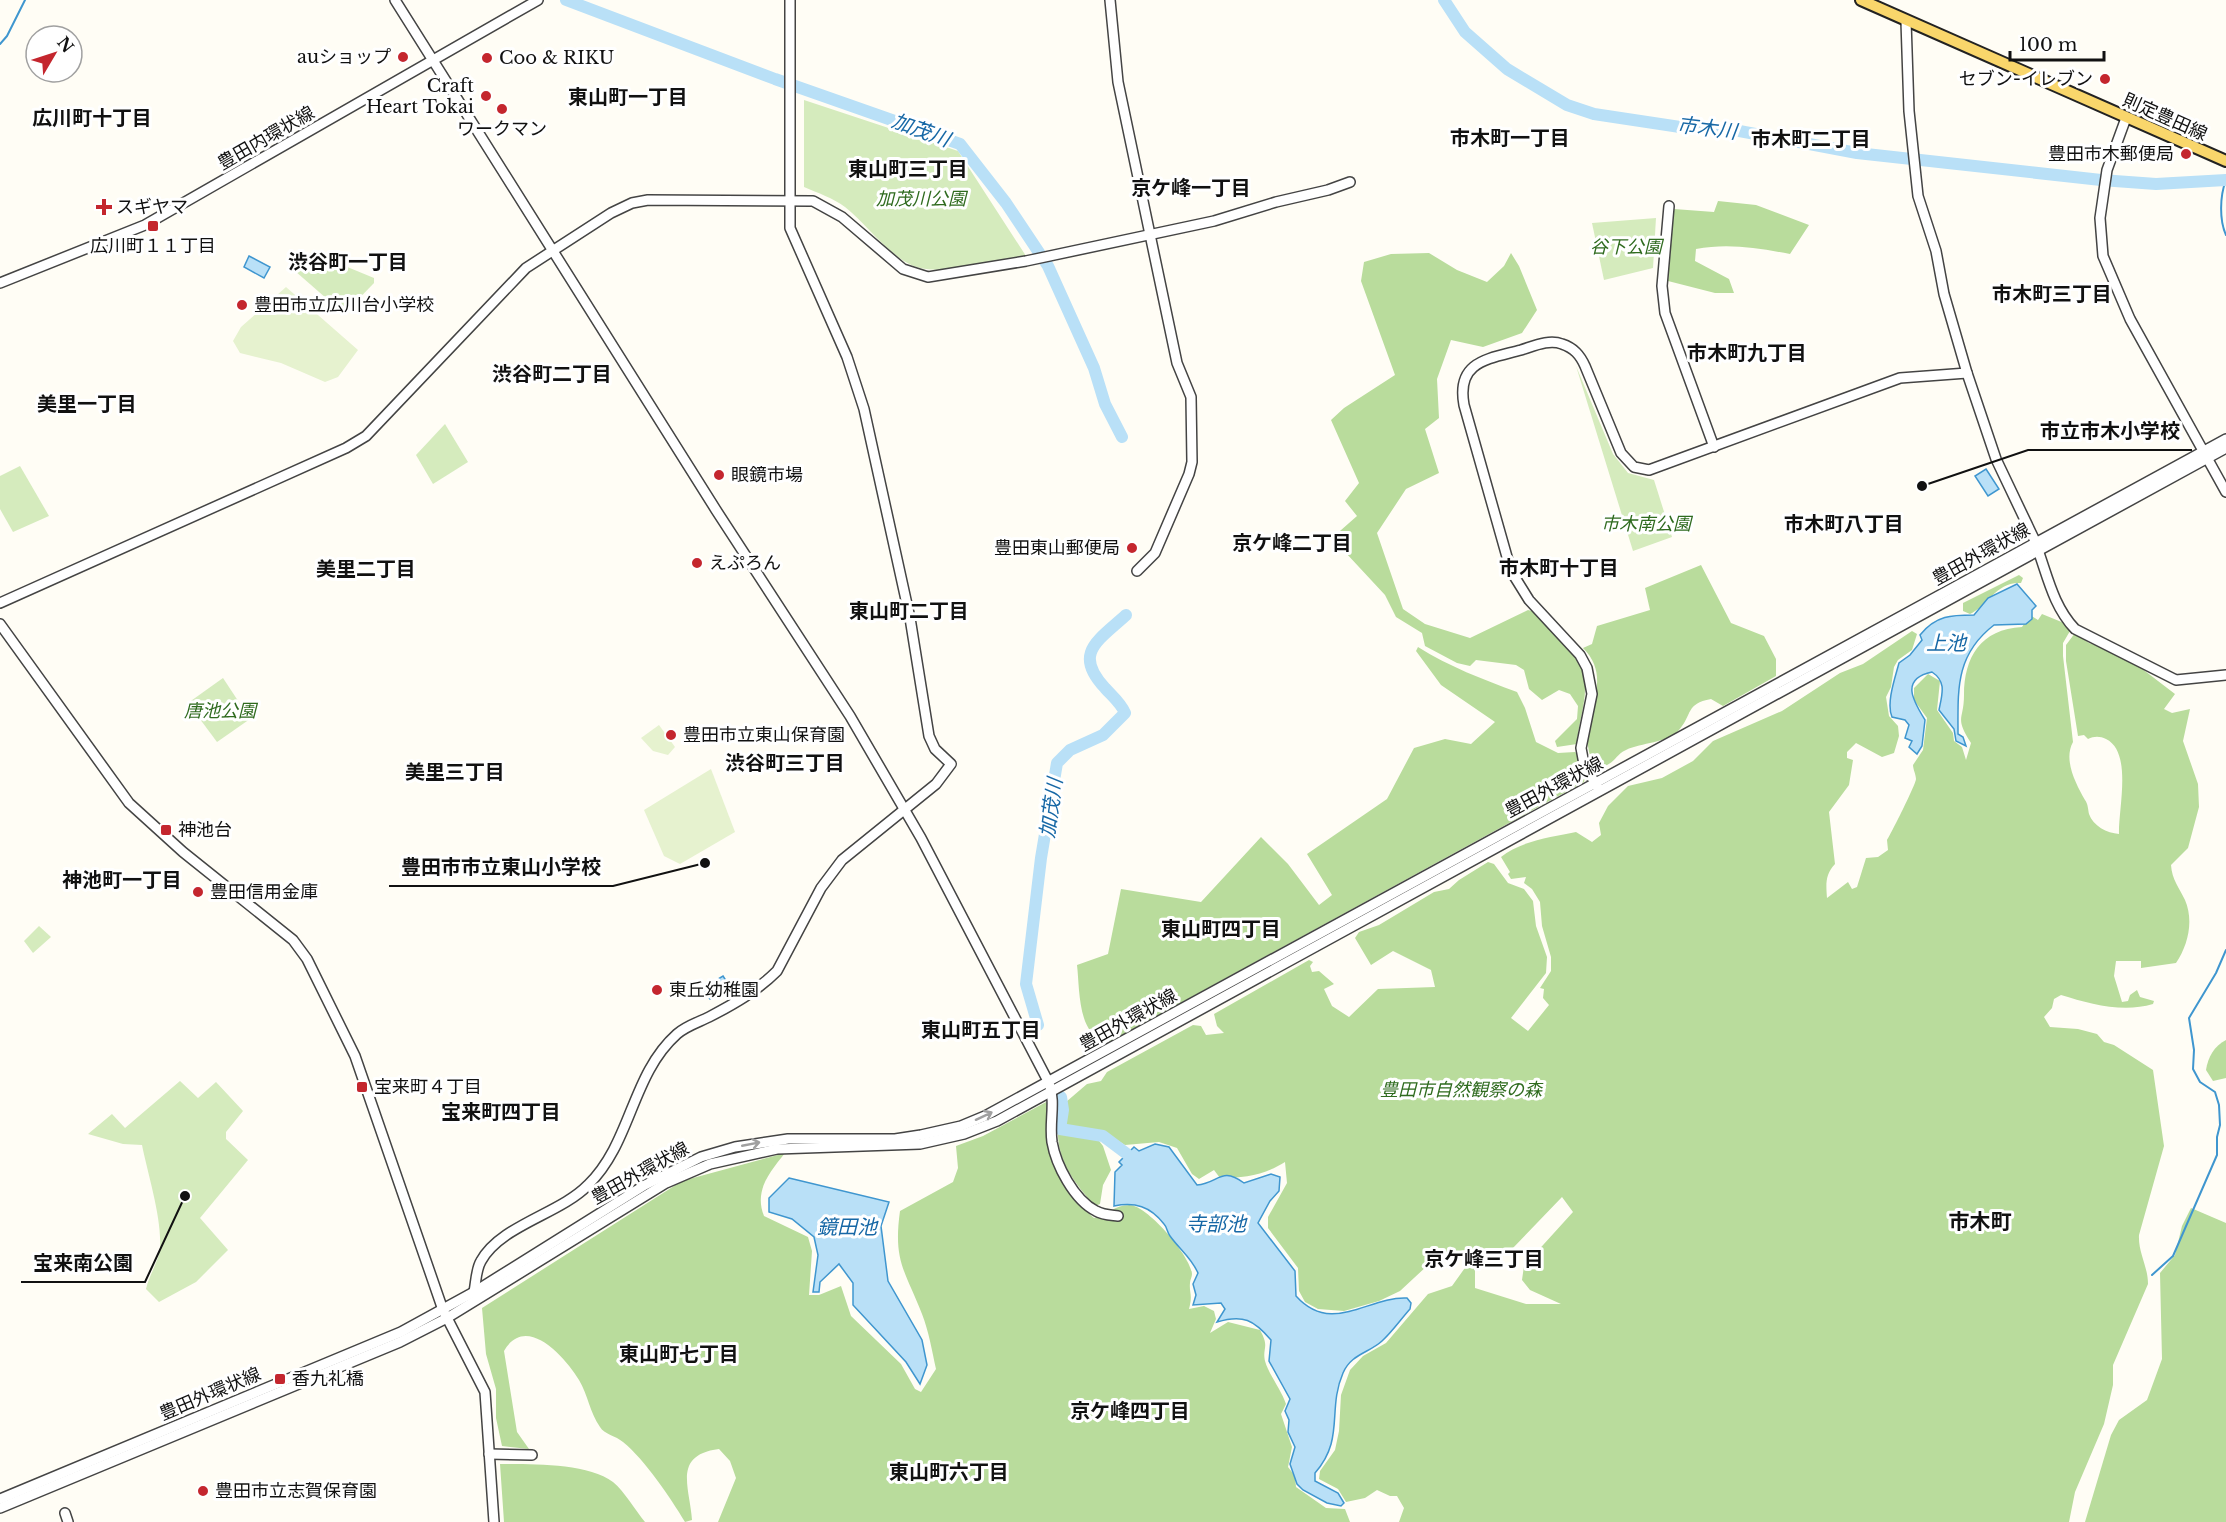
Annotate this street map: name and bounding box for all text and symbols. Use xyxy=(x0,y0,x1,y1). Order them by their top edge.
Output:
north arrow xyxy=(24,24,84,84)
scale bar xyxy=(2010,24,2104,62)
text: N xyxy=(53,32,78,57)
text: 100 m xyxy=(2019,34,2077,56)
place label: auショップ xyxy=(297,46,391,68)
place label: Coo & RIKU xyxy=(499,47,614,69)
marker: auショップ xyxy=(396,50,410,64)
marker: Coo & RIKU xyxy=(480,51,494,65)
place label: セブン-イレブン xyxy=(1959,68,2093,90)
marker: セブン-イレブン xyxy=(2098,72,2112,86)
place label: Craft Heart Tokai xyxy=(366,75,474,118)
district label: 東山町一丁目 xyxy=(568,85,688,109)
marker: Craft Heart Tokai xyxy=(479,89,493,103)
street label: 則定豊田線 xyxy=(2119,89,2211,145)
street label: 豊田内環状線 xyxy=(214,101,318,175)
marker: ワークマン xyxy=(495,102,509,116)
district label: 広川町十丁目 xyxy=(32,106,152,130)
water label: 加茂川 xyxy=(889,108,955,152)
water label: 市木川 xyxy=(1676,112,1740,144)
place label: ワークマン xyxy=(457,118,547,140)
district label: 市木町一丁目 xyxy=(1450,126,1570,150)
district label: 市木町二丁目 xyxy=(1751,127,1871,151)
place label: 豊田市木郵便局 xyxy=(2048,143,2174,165)
marker: 豊田市木郵便局 xyxy=(2179,147,2193,161)
district label: 東山町三丁目 xyxy=(848,157,968,181)
district label: 京ケ峰一丁目 xyxy=(1131,176,1251,200)
park label: 加茂川公園 xyxy=(876,188,969,210)
place label: スギヤマ xyxy=(116,196,188,218)
marker: スギヤマ xyxy=(97,200,111,214)
marker: 広川町１１丁目 xyxy=(146,219,160,233)
place label: 広川町１１丁目 xyxy=(90,235,216,257)
park label: 谷下公園 xyxy=(1590,236,1665,258)
district label: 渋谷町一丁目 xyxy=(288,250,408,274)
district label: 市木町三丁目 xyxy=(1992,282,2112,306)
place label: 豊田市立広川台小学校 xyxy=(254,294,434,316)
marker: 豊田市立広川台小学校 xyxy=(235,298,249,312)
district label: 市木町九丁目 xyxy=(1687,341,1807,365)
district label: 渋谷町二丁目 xyxy=(492,362,612,386)
district label: 美里一丁目 xyxy=(37,392,137,416)
callout: 市立市木小学校 xyxy=(2028,412,2192,450)
text: 市立市木小学校 xyxy=(2040,419,2180,443)
place label: 眼鏡市場 xyxy=(731,464,803,486)
marker: 眼鏡市場 xyxy=(712,468,726,482)
district label: 市木町八丁目 xyxy=(1784,512,1904,536)
park label: 市木南公園 xyxy=(1601,513,1694,535)
street label: 豊田外環状線 xyxy=(1928,518,2034,590)
district label: 京ケ峰二丁目 xyxy=(1232,531,1352,555)
place label: 豊田東山郵便局 xyxy=(994,537,1120,559)
marker: 豊田東山郵便局 xyxy=(1125,541,1139,555)
place label: えぷろん xyxy=(709,552,781,574)
marker: えぷろん xyxy=(690,556,704,570)
district label: 市木町十丁目 xyxy=(1499,556,1619,580)
district label: 美里二丁目 xyxy=(316,557,416,581)
district label: 東山町二丁目 xyxy=(849,599,969,623)
water label: 上池 xyxy=(1926,631,1968,655)
park label: 唐池公園 xyxy=(184,700,259,722)
place label: 豊田市立東山保育園 xyxy=(683,724,845,746)
marker: 豊田市立東山保育園 xyxy=(664,728,678,742)
district label: 渋谷町三丁目 xyxy=(725,751,845,775)
street label: 豊田外環状線 xyxy=(1501,752,1607,822)
district label: 美里三丁目 xyxy=(405,760,505,784)
water label: 加茂川 xyxy=(1035,775,1067,839)
place label: 神池台 xyxy=(178,819,232,841)
marker: 神池台 xyxy=(159,823,173,837)
callout: 豊田市市立東山小学校 xyxy=(389,848,613,886)
text: 豊田市市立東山小学校 xyxy=(401,855,601,879)
district label: 神池町一丁目 xyxy=(62,868,182,892)
place label: 豊田信用金庫 xyxy=(210,881,318,903)
marker: 豊田信用金庫 xyxy=(191,885,205,899)
district label: 東山町四丁目 xyxy=(1161,917,1281,941)
place label: 東丘幼稚園 xyxy=(669,979,759,1001)
marker: 東丘幼稚園 xyxy=(650,983,664,997)
street label: 豊田外環状線 xyxy=(1075,984,1181,1056)
district label: 東山町五丁目 xyxy=(921,1018,1041,1042)
place label: 宝来町４丁目 xyxy=(374,1076,482,1098)
park label: 豊田市自然観察の森 xyxy=(1380,1079,1544,1101)
marker: 宝来町４丁目 xyxy=(355,1080,369,1094)
district label: 宝来町四丁目 xyxy=(441,1100,561,1124)
one-way arrow xyxy=(975,1109,993,1121)
street label: 豊田外環状線 xyxy=(587,1137,693,1209)
one-way arrow xyxy=(741,1138,761,1149)
district label: 市木町 xyxy=(1949,1209,2012,1235)
water label: 寺部池 xyxy=(1186,1212,1248,1236)
water label: 鏡田池 xyxy=(817,1215,879,1239)
callout: 宝来南公園 xyxy=(21,1244,145,1282)
district label: 京ケ峰三丁目 xyxy=(1424,1247,1544,1271)
text: 宝来南公園 xyxy=(33,1251,133,1275)
district label: 東山町七丁目 xyxy=(619,1342,739,1366)
street label: 豊田外環状線 xyxy=(156,1363,264,1425)
place label: 香九礼橋 xyxy=(292,1368,364,1390)
marker: 香九礼橋 xyxy=(273,1372,287,1386)
district label: 京ケ峰四丁目 xyxy=(1070,1399,1190,1423)
district label: 東山町六丁目 xyxy=(889,1460,1009,1484)
place label: 豊田市立志賀保育園 xyxy=(215,1480,377,1502)
marker: 豊田市立志賀保育園 xyxy=(196,1484,210,1498)

